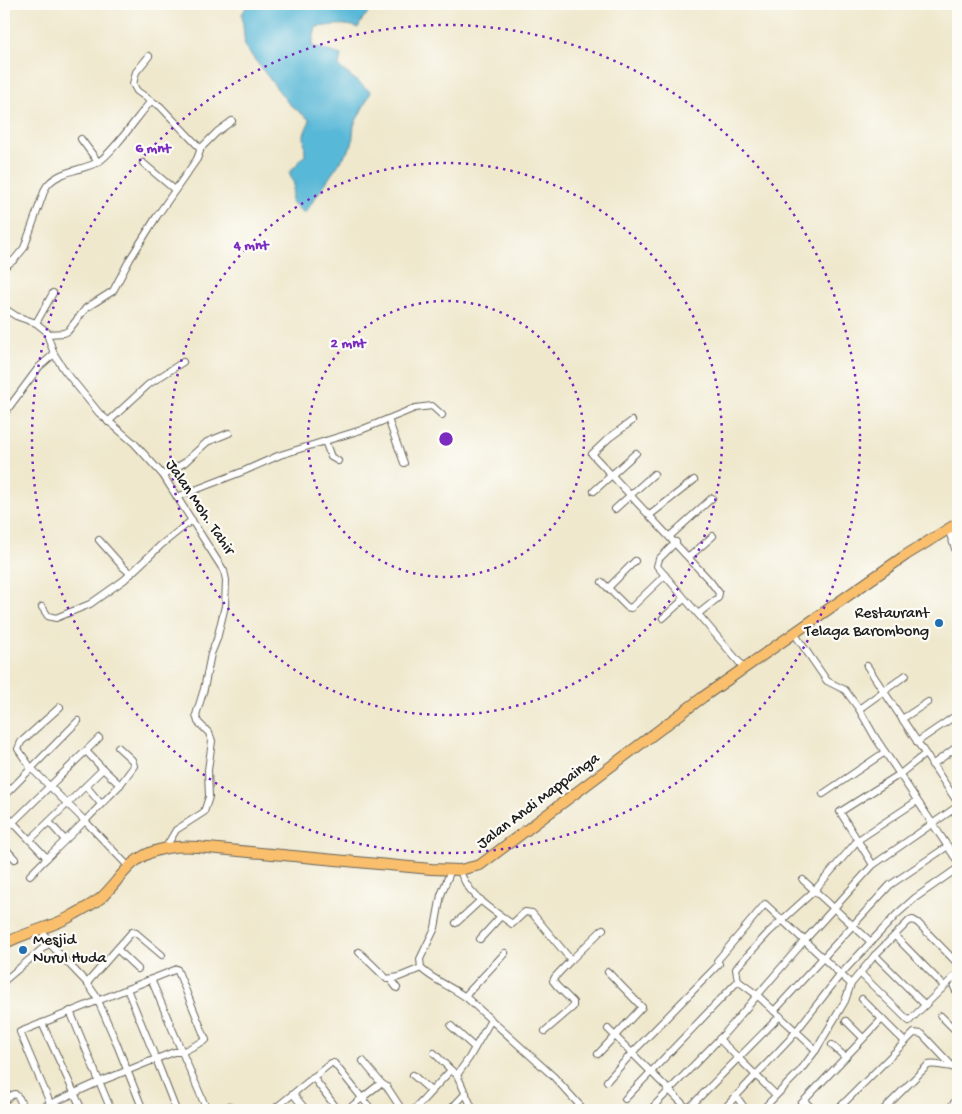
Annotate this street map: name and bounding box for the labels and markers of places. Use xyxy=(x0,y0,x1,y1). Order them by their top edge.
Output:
centre of rings xyxy=(437,430,455,448)
place label: Restaurant Telaga Barombong xyxy=(804,605,930,642)
marker: Restaurant Telaga Barombong xyxy=(933,617,945,629)
place label: Mesjid Nurul Huda xyxy=(33,932,107,969)
marker: Mesjid Nurul Huda xyxy=(17,944,29,956)

